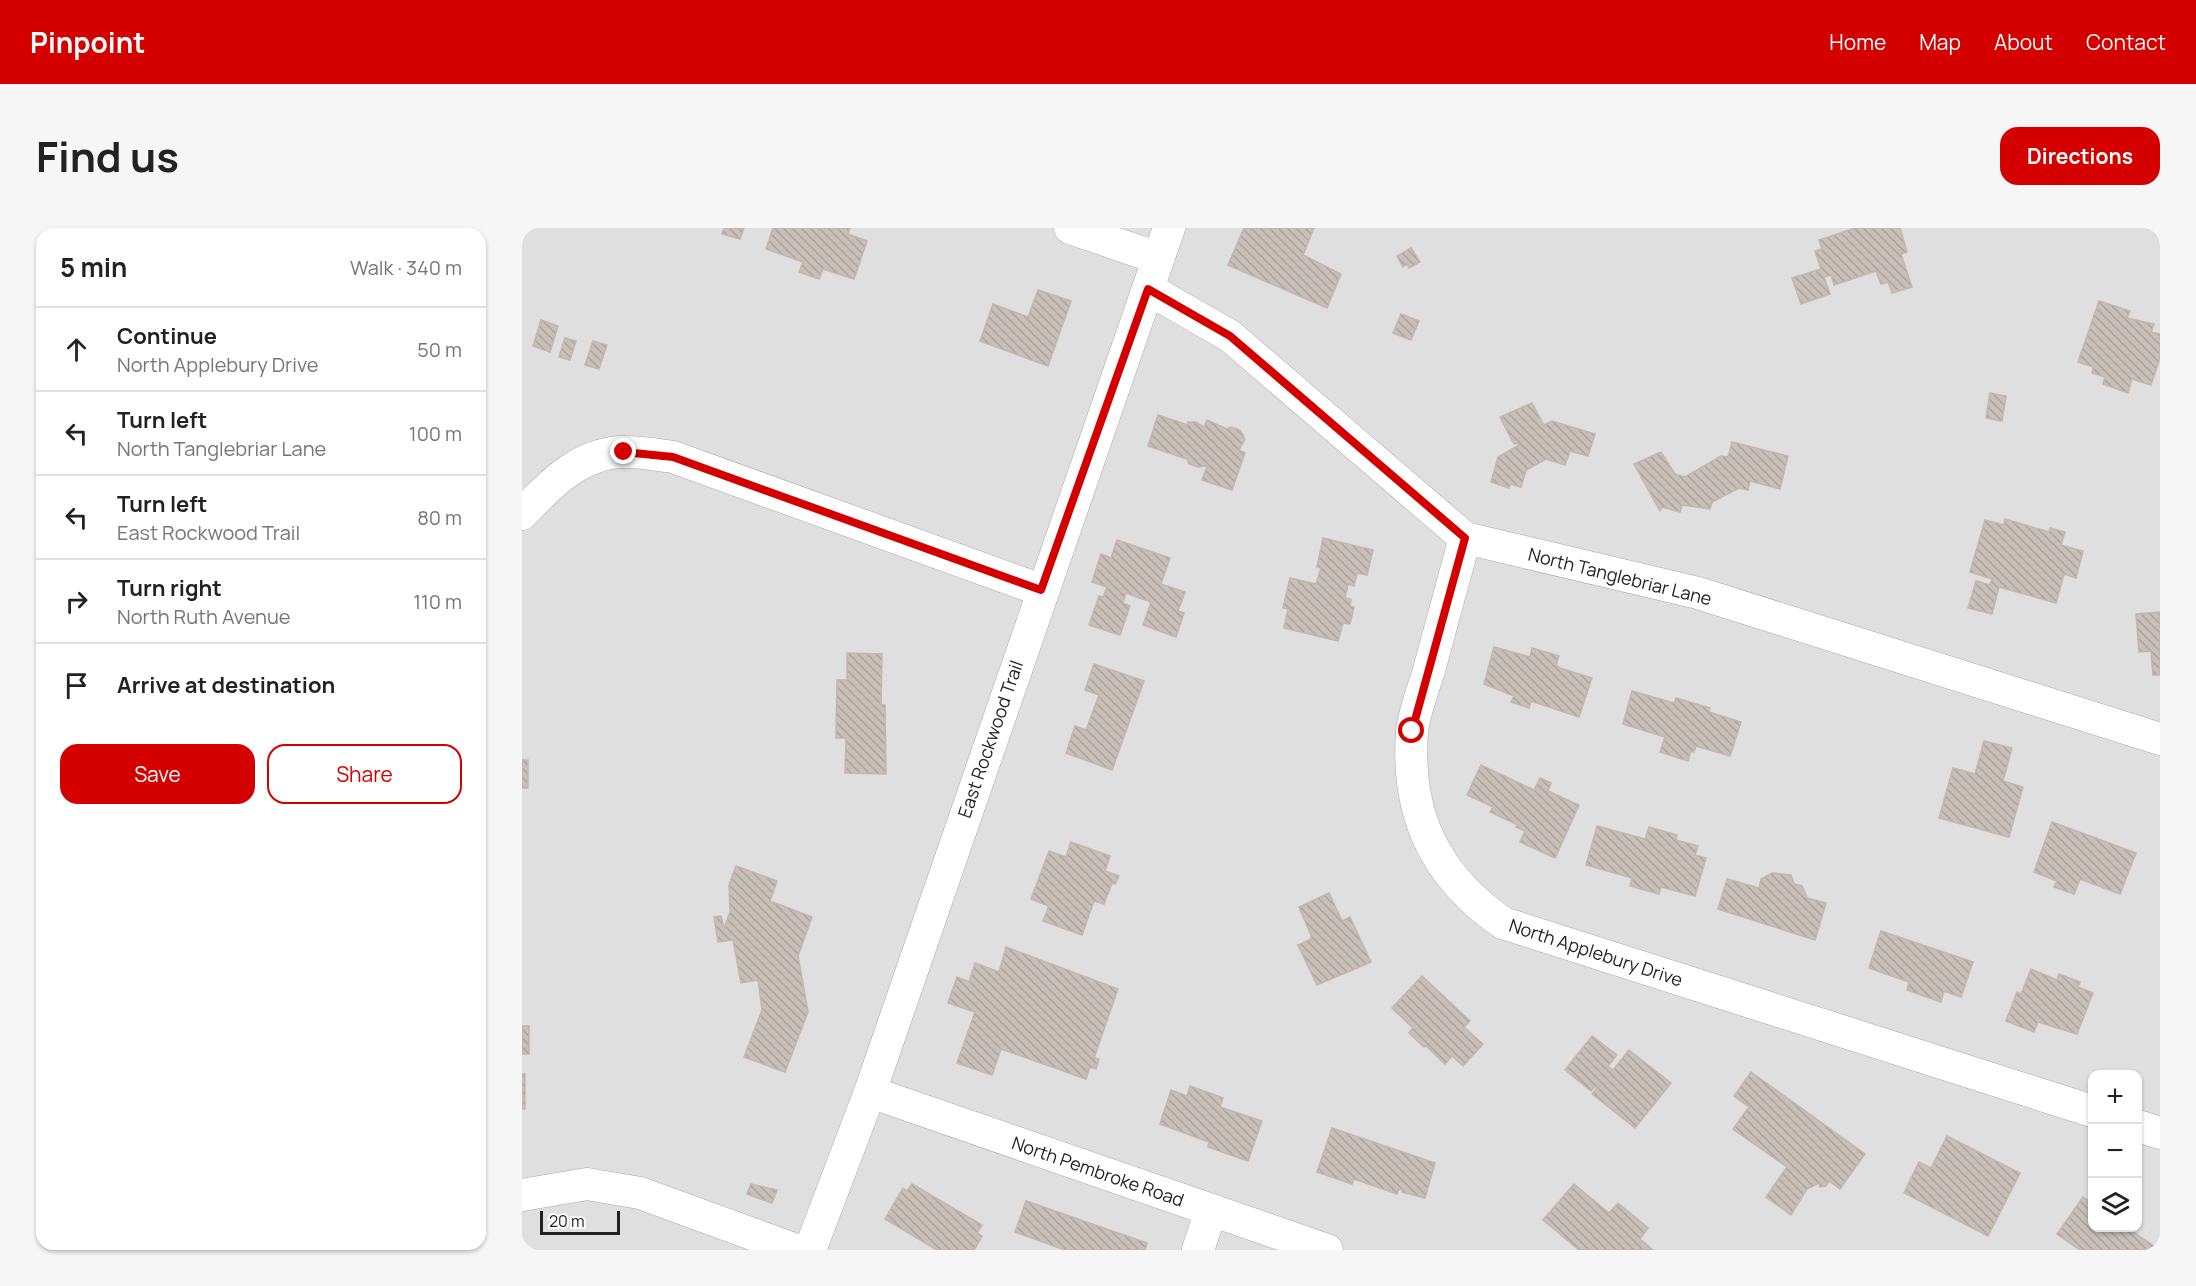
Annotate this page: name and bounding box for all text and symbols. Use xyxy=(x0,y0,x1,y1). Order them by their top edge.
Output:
text: Pinpoint xyxy=(30,23,145,61)
text: Home xyxy=(1829,28,1886,56)
text: Map xyxy=(1919,28,1961,56)
text: About xyxy=(1994,28,2053,56)
text: Contact xyxy=(2086,28,2166,56)
text: Find us xyxy=(36,127,179,185)
button: Directions xyxy=(2000,127,2160,185)
text: 5 min xyxy=(60,249,127,285)
text: Walk · 340 m xyxy=(350,254,462,281)
text: Continue xyxy=(117,321,217,351)
icon: ahead xyxy=(60,333,93,366)
text: 50 m xyxy=(417,336,462,363)
text: North Applebury Drive xyxy=(117,351,318,378)
text: Turn left xyxy=(117,405,207,435)
icon: left xyxy=(60,417,93,450)
text: 100 m xyxy=(409,420,462,447)
text: North Tanglebriar Lane xyxy=(117,435,326,462)
route end xyxy=(610,438,636,464)
text: Turn left xyxy=(117,489,207,519)
icon: left xyxy=(60,501,93,534)
text: 80 m xyxy=(417,504,462,531)
text: East Rockwood Trail xyxy=(117,519,300,546)
street label: North Tanglebriar Lane xyxy=(1526,542,1714,610)
text: Turn right xyxy=(117,573,222,603)
icon: right xyxy=(60,585,93,618)
text: 110 m xyxy=(413,588,462,615)
text: North Ruth Avenue xyxy=(117,603,290,630)
street label: East Rockwood Trail xyxy=(952,657,1028,821)
icon: arrive xyxy=(60,669,93,702)
text: Arrive at destination xyxy=(117,670,335,700)
route start xyxy=(1398,717,1424,743)
button: Save xyxy=(60,744,255,804)
button: Share xyxy=(267,744,462,804)
street label: North Applebury Drive xyxy=(1506,913,1686,991)
map controls xyxy=(2088,1070,2142,1232)
button: + xyxy=(2088,1070,2142,1124)
button: − xyxy=(2088,1124,2142,1178)
street label: North Pembroke Road xyxy=(1009,1130,1187,1212)
button: layers xyxy=(2088,1178,2142,1232)
scale bar xyxy=(540,1208,620,1236)
text: 20 m xyxy=(549,1210,585,1232)

